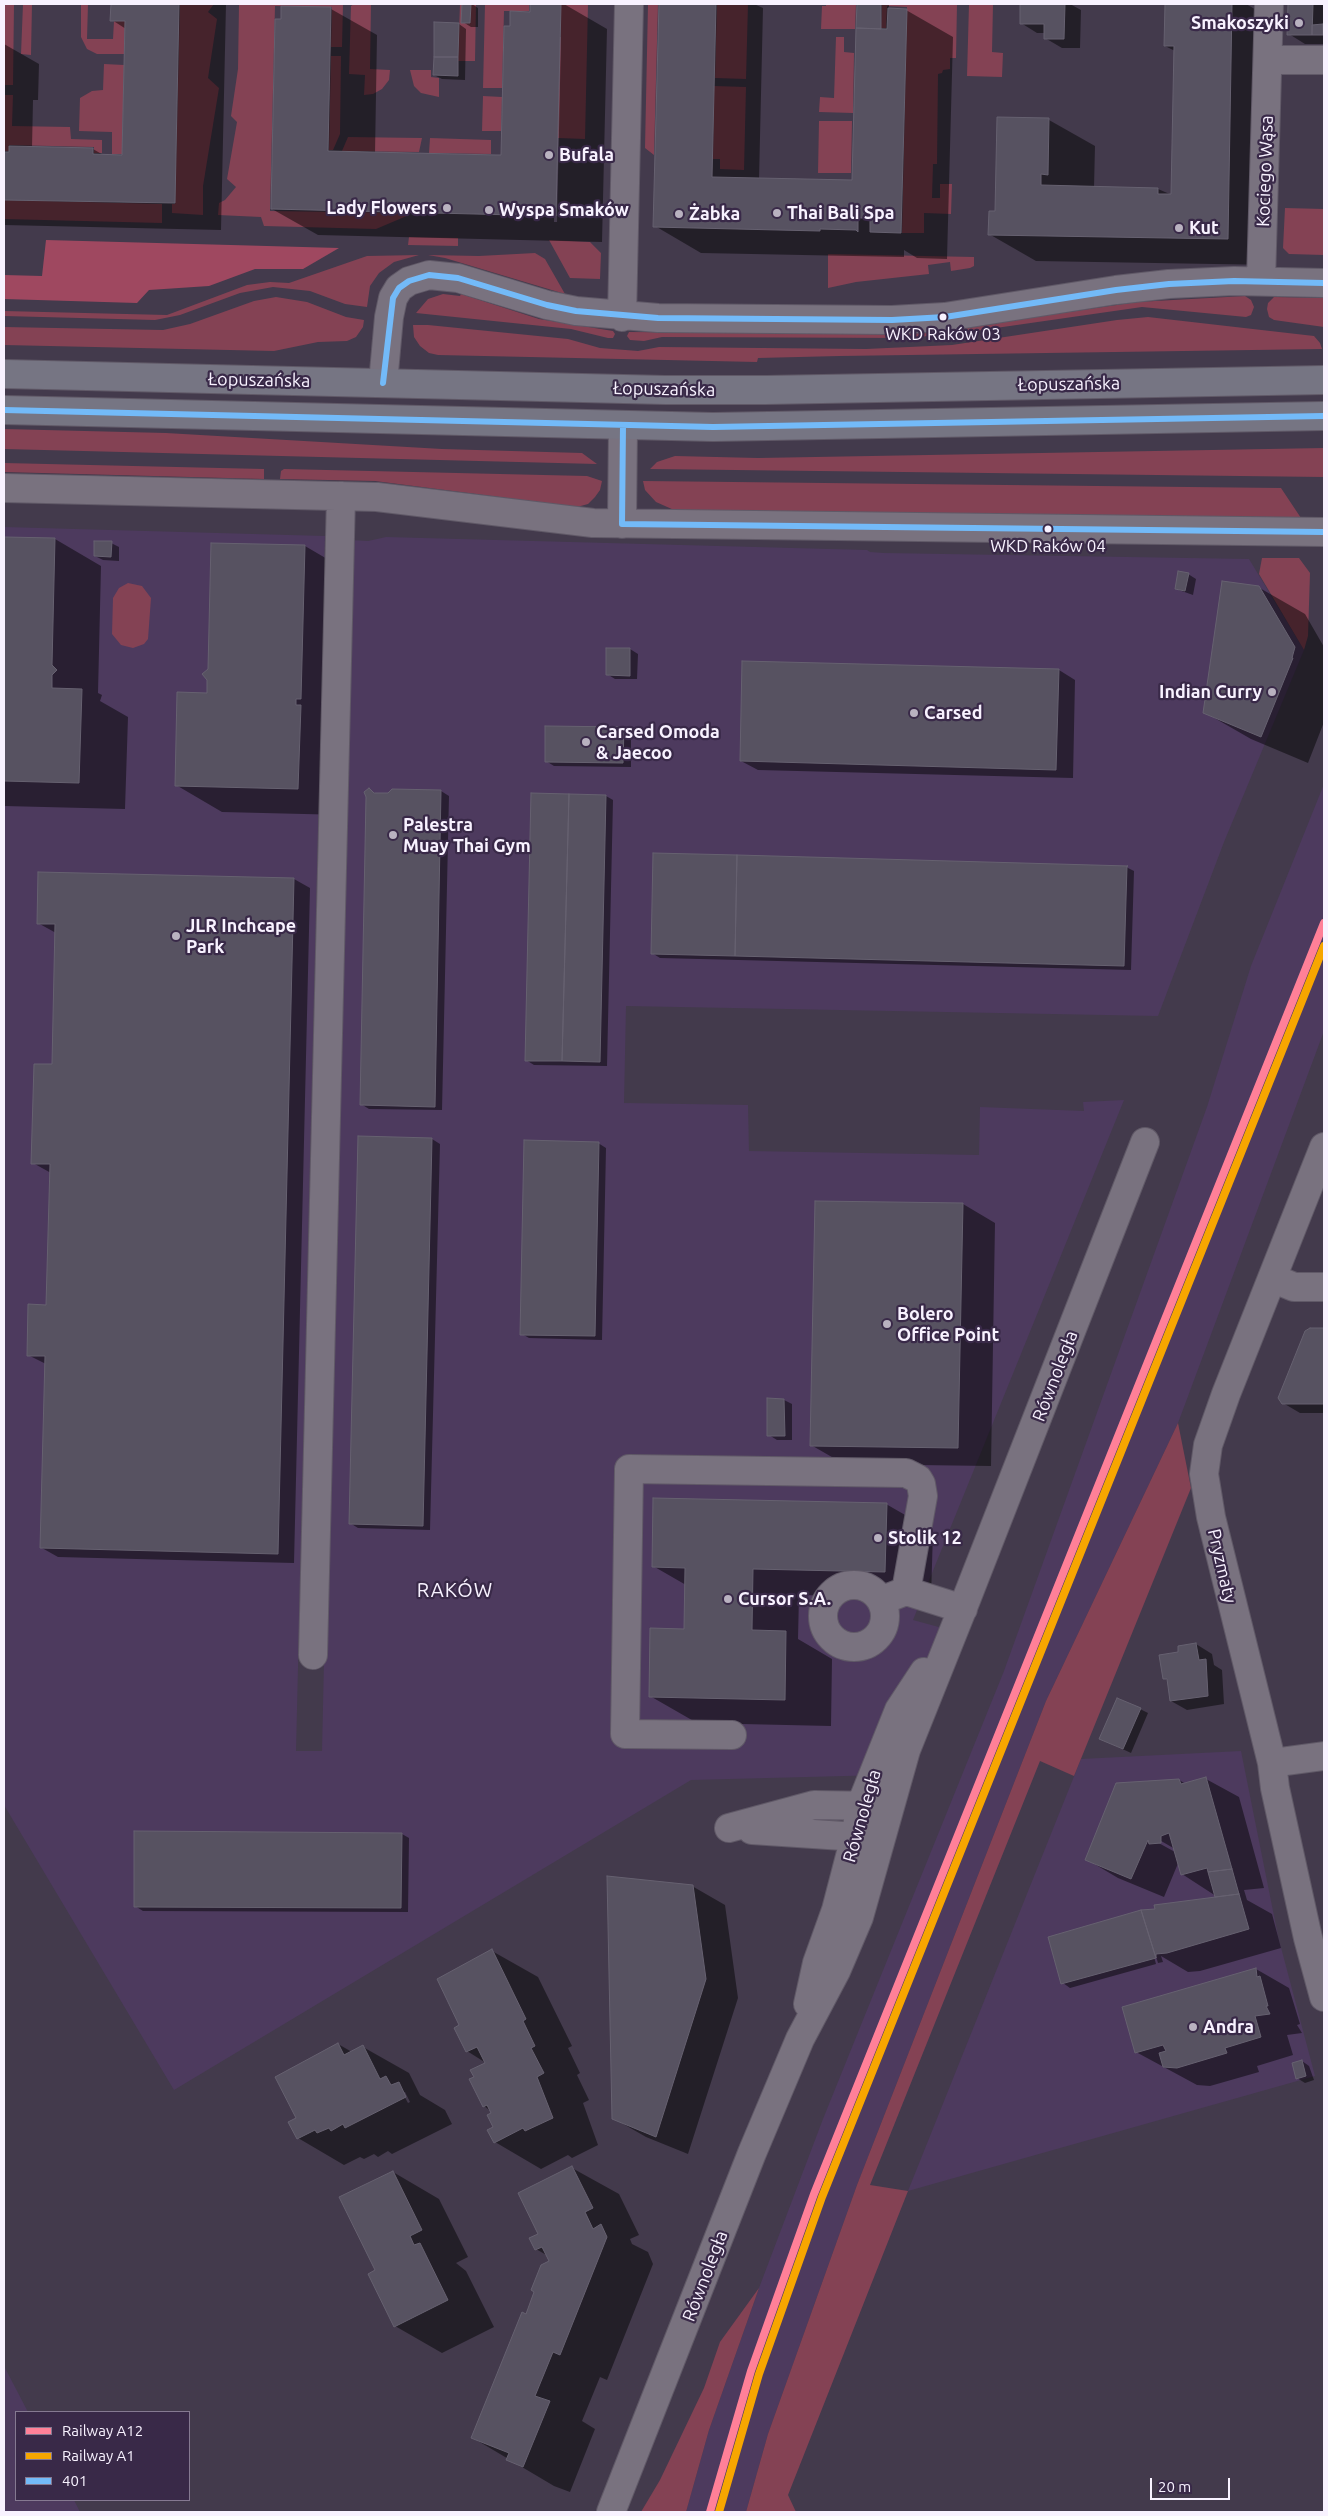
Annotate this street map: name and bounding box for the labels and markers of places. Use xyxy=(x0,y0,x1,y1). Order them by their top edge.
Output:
place label: Smakoszyki xyxy=(1191,12,1289,34)
marker: Smakoszyki xyxy=(1293,17,1305,29)
place label: Bufala xyxy=(559,144,614,166)
marker: Bufala xyxy=(543,149,555,161)
place label: Lady Flowers xyxy=(326,197,437,219)
place label: Wyspa Smaków xyxy=(499,199,629,221)
marker: Lady Flowers xyxy=(441,202,453,214)
place label: Thai Bali Spa xyxy=(787,202,895,224)
place label: Żabka xyxy=(689,203,740,225)
marker: Wyspa Smaków xyxy=(483,204,495,216)
marker: Thai Bali Spa xyxy=(771,207,783,219)
marker: Żabka xyxy=(673,208,685,220)
place label: Kut xyxy=(1189,217,1219,239)
marker: Kut xyxy=(1173,222,1185,234)
marker: WKD Raków 03 xyxy=(938,312,948,322)
place label: WKD Raków 03 xyxy=(885,324,1001,344)
marker: WKD Raków 04 xyxy=(1043,524,1053,534)
place label: WKD Raków 04 xyxy=(990,536,1106,556)
place label: Indian Curry xyxy=(1159,681,1262,703)
marker: Indian Curry xyxy=(1266,686,1278,698)
place label: Carsed xyxy=(924,702,982,724)
marker: Carsed xyxy=(908,707,920,719)
place label: Carsed Omoda & Jaecoo xyxy=(596,721,720,764)
marker: Carsed Omoda & Jaecoo xyxy=(580,736,592,748)
place label: Palestra Muay Thai Gym xyxy=(403,814,531,856)
marker: Palestra Muay Thai Gym xyxy=(387,829,399,841)
place label: JLR Inchcape Park xyxy=(186,915,296,958)
marker: JLR Inchcape Park xyxy=(170,930,182,942)
place label: Bolero Office Point xyxy=(897,1303,999,1346)
marker: Bolero Office Point xyxy=(881,1318,893,1330)
place label: Stolik 12 xyxy=(888,1527,962,1549)
marker: Stolik 12 xyxy=(872,1532,884,1544)
place label: Cursor S.A. xyxy=(738,1588,831,1610)
marker: Cursor S.A. xyxy=(722,1593,734,1605)
place label: Andra xyxy=(1203,2016,1254,2038)
marker: Andra xyxy=(1187,2021,1199,2033)

